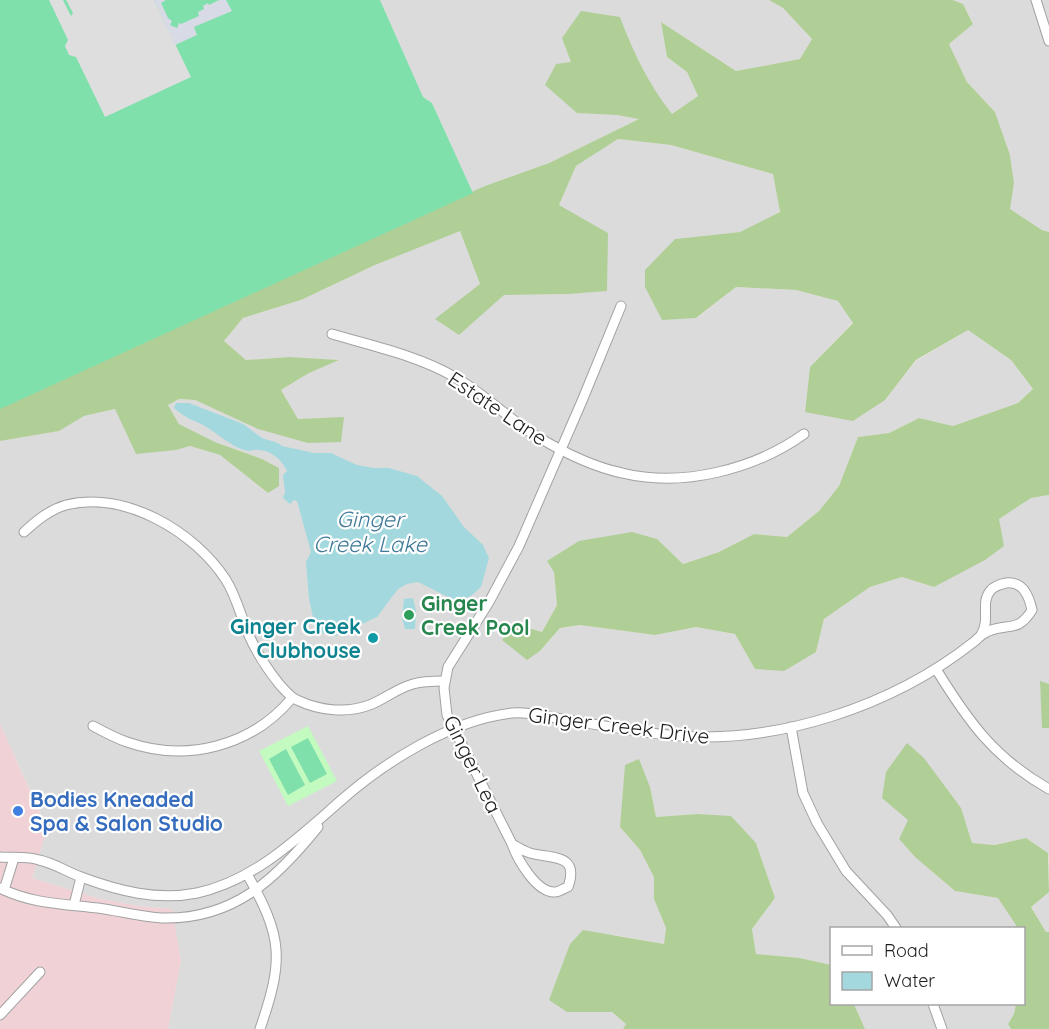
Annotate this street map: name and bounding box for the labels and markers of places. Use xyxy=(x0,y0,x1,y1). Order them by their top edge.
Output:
place label: Ginger Creek Pool xyxy=(421,590,530,640)
marker: Ginger Creek Pool xyxy=(402,608,416,622)
place label: Ginger Creek Clubhouse xyxy=(230,613,361,663)
marker: Ginger Creek Clubhouse xyxy=(366,631,380,645)
place label: Bodies Kneaded Spa & Salon Studio xyxy=(30,786,223,836)
marker: Bodies Kneaded Spa & Salon Studio xyxy=(11,804,25,818)

